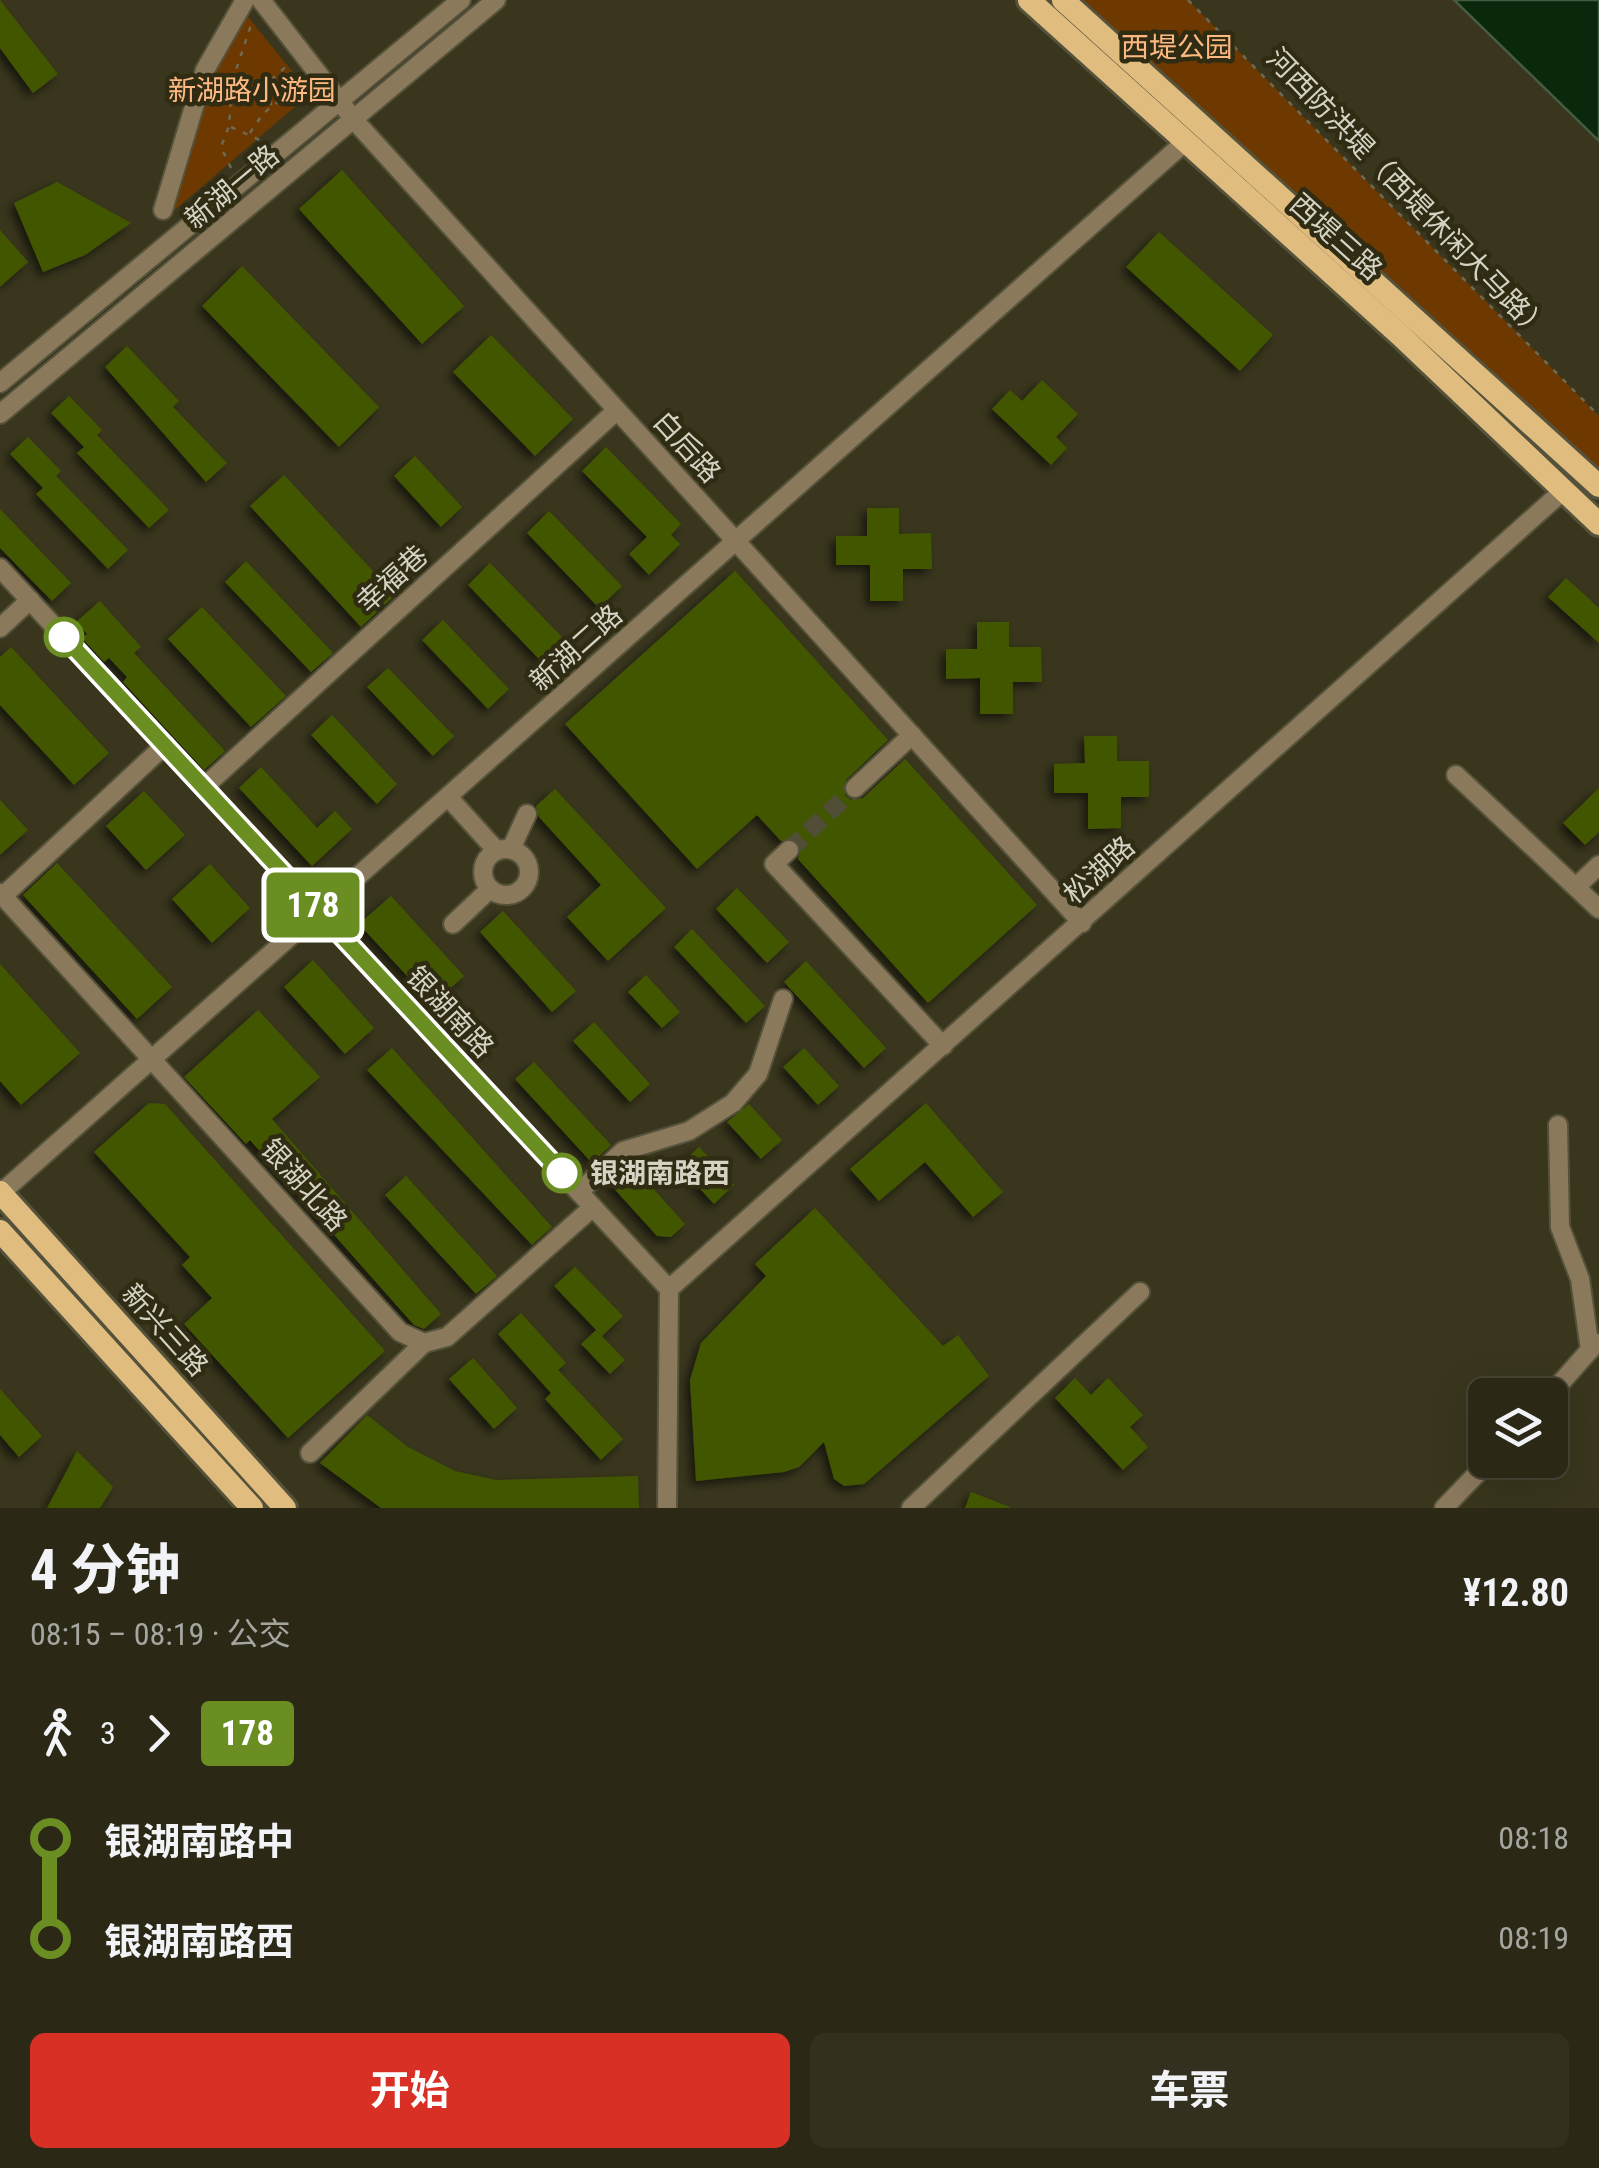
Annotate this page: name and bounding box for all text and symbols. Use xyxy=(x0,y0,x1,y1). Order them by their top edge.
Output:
park label: 西堤公园 xyxy=(1121,31,1233,64)
street label: 河西防洪堤（西堤休闲大马路） xyxy=(1260,42,1556,346)
park label: 新湖路小游园 xyxy=(168,74,336,107)
street label: 新湖一路 xyxy=(178,138,286,236)
street label: 西堤三路 xyxy=(1283,187,1389,287)
street label: 白后路 xyxy=(647,405,727,489)
street label: 幸福巷 xyxy=(350,539,434,619)
street label: 新湖二路 xyxy=(523,598,629,698)
unlabelled marker xyxy=(45,618,83,656)
street label: 松湖路 xyxy=(1057,830,1141,910)
line badge: 178 xyxy=(256,872,370,938)
text: 178 xyxy=(286,885,340,926)
street label: 银湖南路 xyxy=(400,960,500,1064)
street label: 银湖北路 xyxy=(254,1132,354,1238)
marker: 银湖南路西 xyxy=(543,1154,581,1192)
place label: 银湖南路西 xyxy=(590,1157,730,1190)
street label: 新兴三路 xyxy=(115,1277,215,1383)
map controls xyxy=(1468,1378,1568,1478)
button: layers xyxy=(1468,1378,1568,1478)
text: 4 分钟 xyxy=(30,1538,180,1602)
text: ¥12.80 xyxy=(1463,1571,1569,1615)
text: 08:15 – 08:19 · 公交 xyxy=(30,1615,291,1653)
icon: walk xyxy=(30,1706,85,1761)
icon: forward xyxy=(131,1706,186,1761)
text: 178 xyxy=(221,1713,274,1754)
text: 3 xyxy=(100,1714,116,1752)
text: 08:18 xyxy=(1498,1819,1569,1857)
text: 银湖南路中 xyxy=(104,1820,294,1864)
text: 08:19 xyxy=(1498,1919,1569,1957)
text: 银湖南路西 xyxy=(104,1920,294,1964)
button: 开始 xyxy=(30,2033,790,2148)
button: 车票 xyxy=(810,2033,1569,2148)

